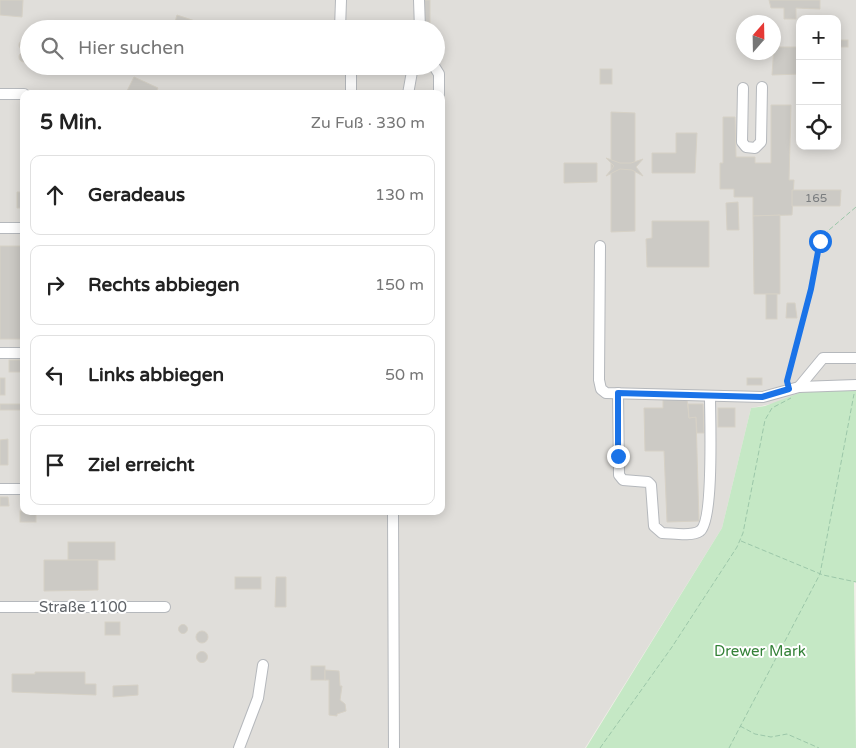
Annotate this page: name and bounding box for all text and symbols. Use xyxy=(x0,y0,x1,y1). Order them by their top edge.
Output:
north arrow xyxy=(736,15,781,60)
map controls xyxy=(796,15,841,150)
button: + xyxy=(796,15,841,60)
search box xyxy=(20,20,445,75)
icon: search xyxy=(38,34,66,62)
text: Hier suchen xyxy=(78,37,185,59)
button: − xyxy=(796,60,841,105)
button: locate xyxy=(796,105,841,150)
text: 5 Min. xyxy=(40,110,102,135)
text: Zu Fuß · 330 m xyxy=(311,113,425,133)
icon: ahead xyxy=(41,181,69,209)
text: Geradeaus xyxy=(88,184,185,206)
text: 130 m xyxy=(375,185,424,205)
house number: 165 xyxy=(805,191,827,205)
route start xyxy=(809,230,832,253)
icon: right xyxy=(41,271,69,299)
text: Rechts abbiegen xyxy=(88,274,240,296)
text: 150 m xyxy=(375,275,424,295)
icon: left xyxy=(41,361,69,389)
text: Links abbiegen xyxy=(88,364,224,386)
text: 50 m xyxy=(385,365,424,385)
route end xyxy=(607,445,630,468)
icon: arrive xyxy=(41,451,69,479)
text: Ziel erreicht xyxy=(88,454,195,476)
street label: Straße 1100 xyxy=(39,598,127,616)
park label: Drewer Mark xyxy=(714,642,806,660)

